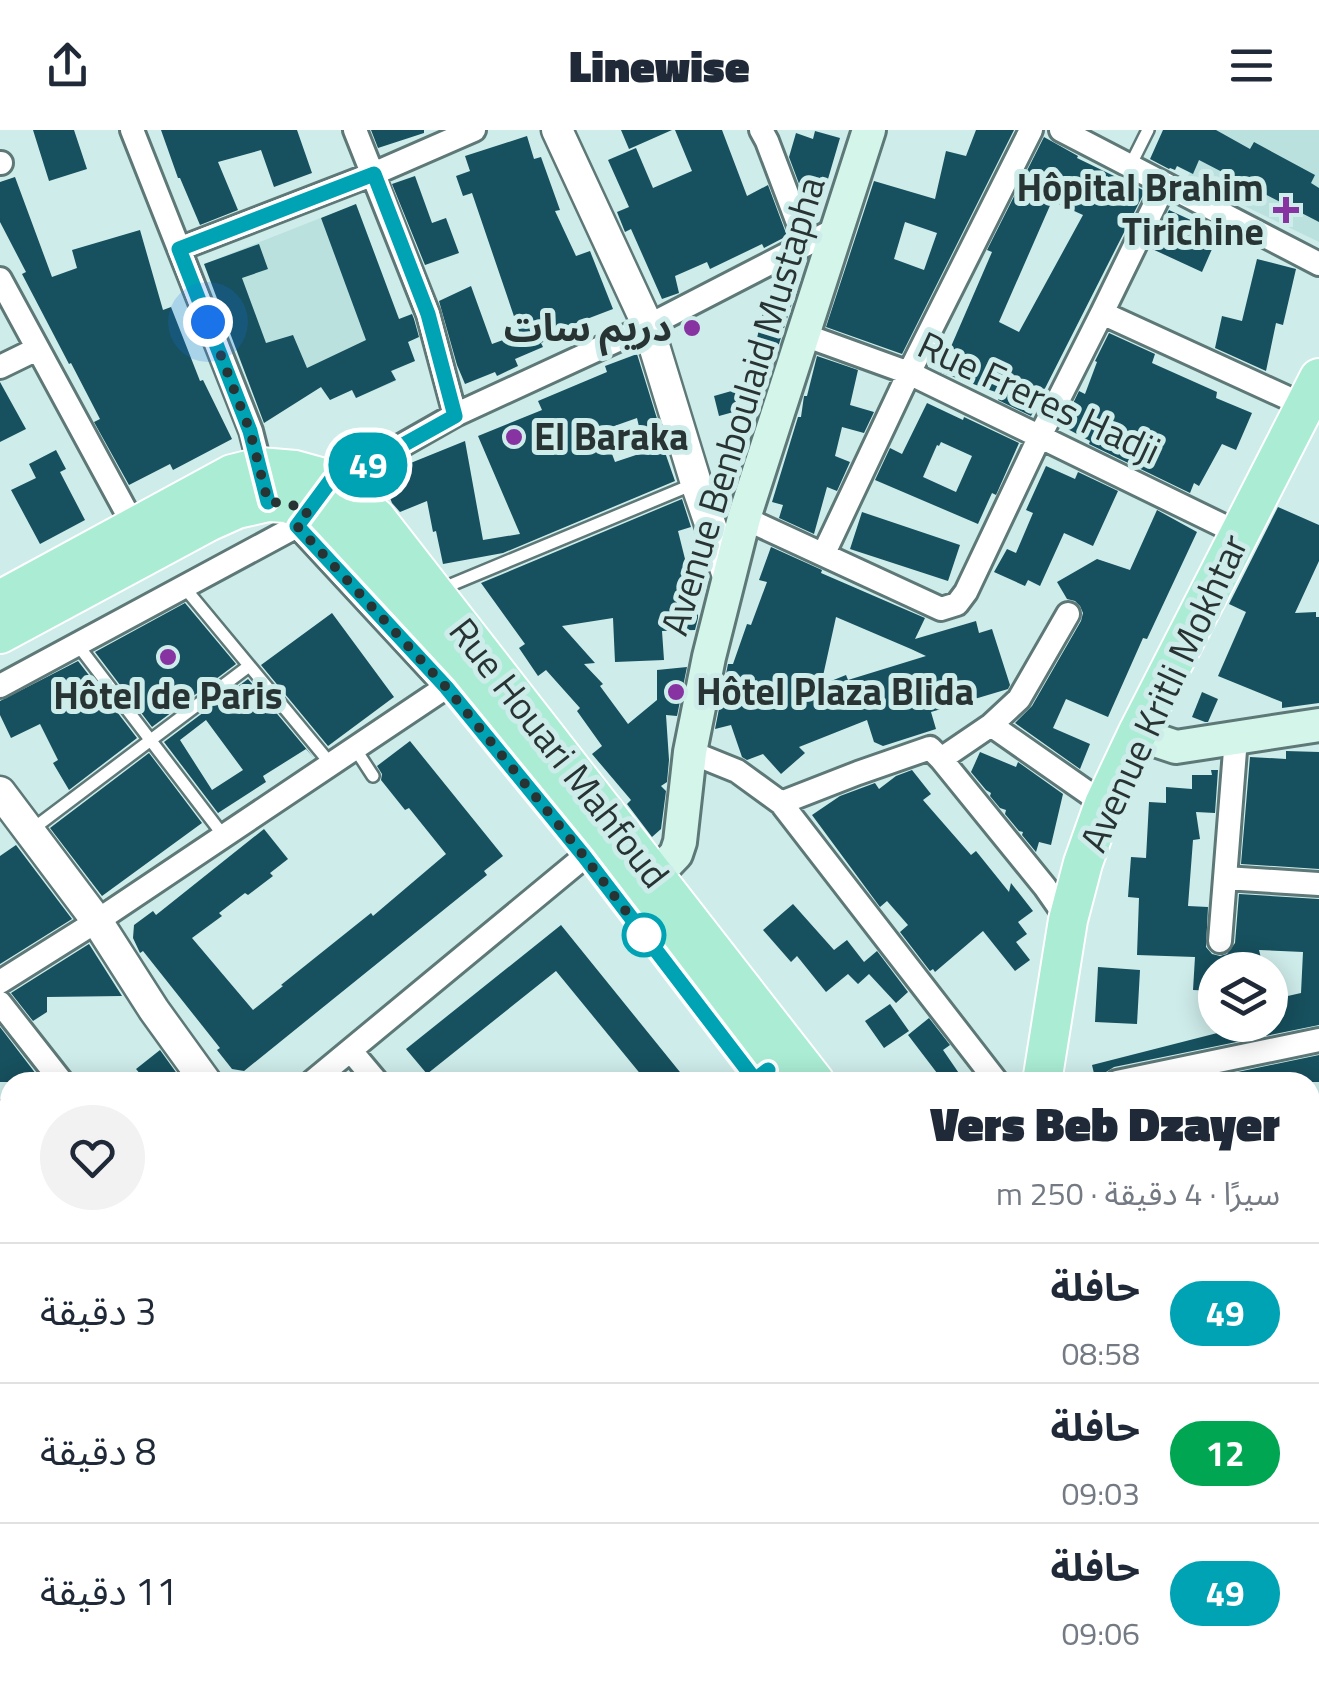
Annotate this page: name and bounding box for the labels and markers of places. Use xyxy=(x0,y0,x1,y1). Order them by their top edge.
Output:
place label: Hôpital Brahim Tirichine xyxy=(1017,158,1264,260)
marker: Hôpital Brahim Tirichine xyxy=(1273,197,1299,223)
place label: دريم سات xyxy=(504,298,672,357)
marker: دريم سات xyxy=(681,317,703,339)
place label: El Baraka xyxy=(534,407,689,465)
marker: El Baraka xyxy=(503,426,525,448)
marker: Hôtel de Paris xyxy=(157,646,179,668)
place label: Hôtel Plaza Blida xyxy=(696,662,974,720)
place label: Hôtel de Paris xyxy=(53,666,283,724)
marker: Hôtel Plaza Blida xyxy=(665,681,687,703)
unlabelled marker xyxy=(623,914,665,956)

